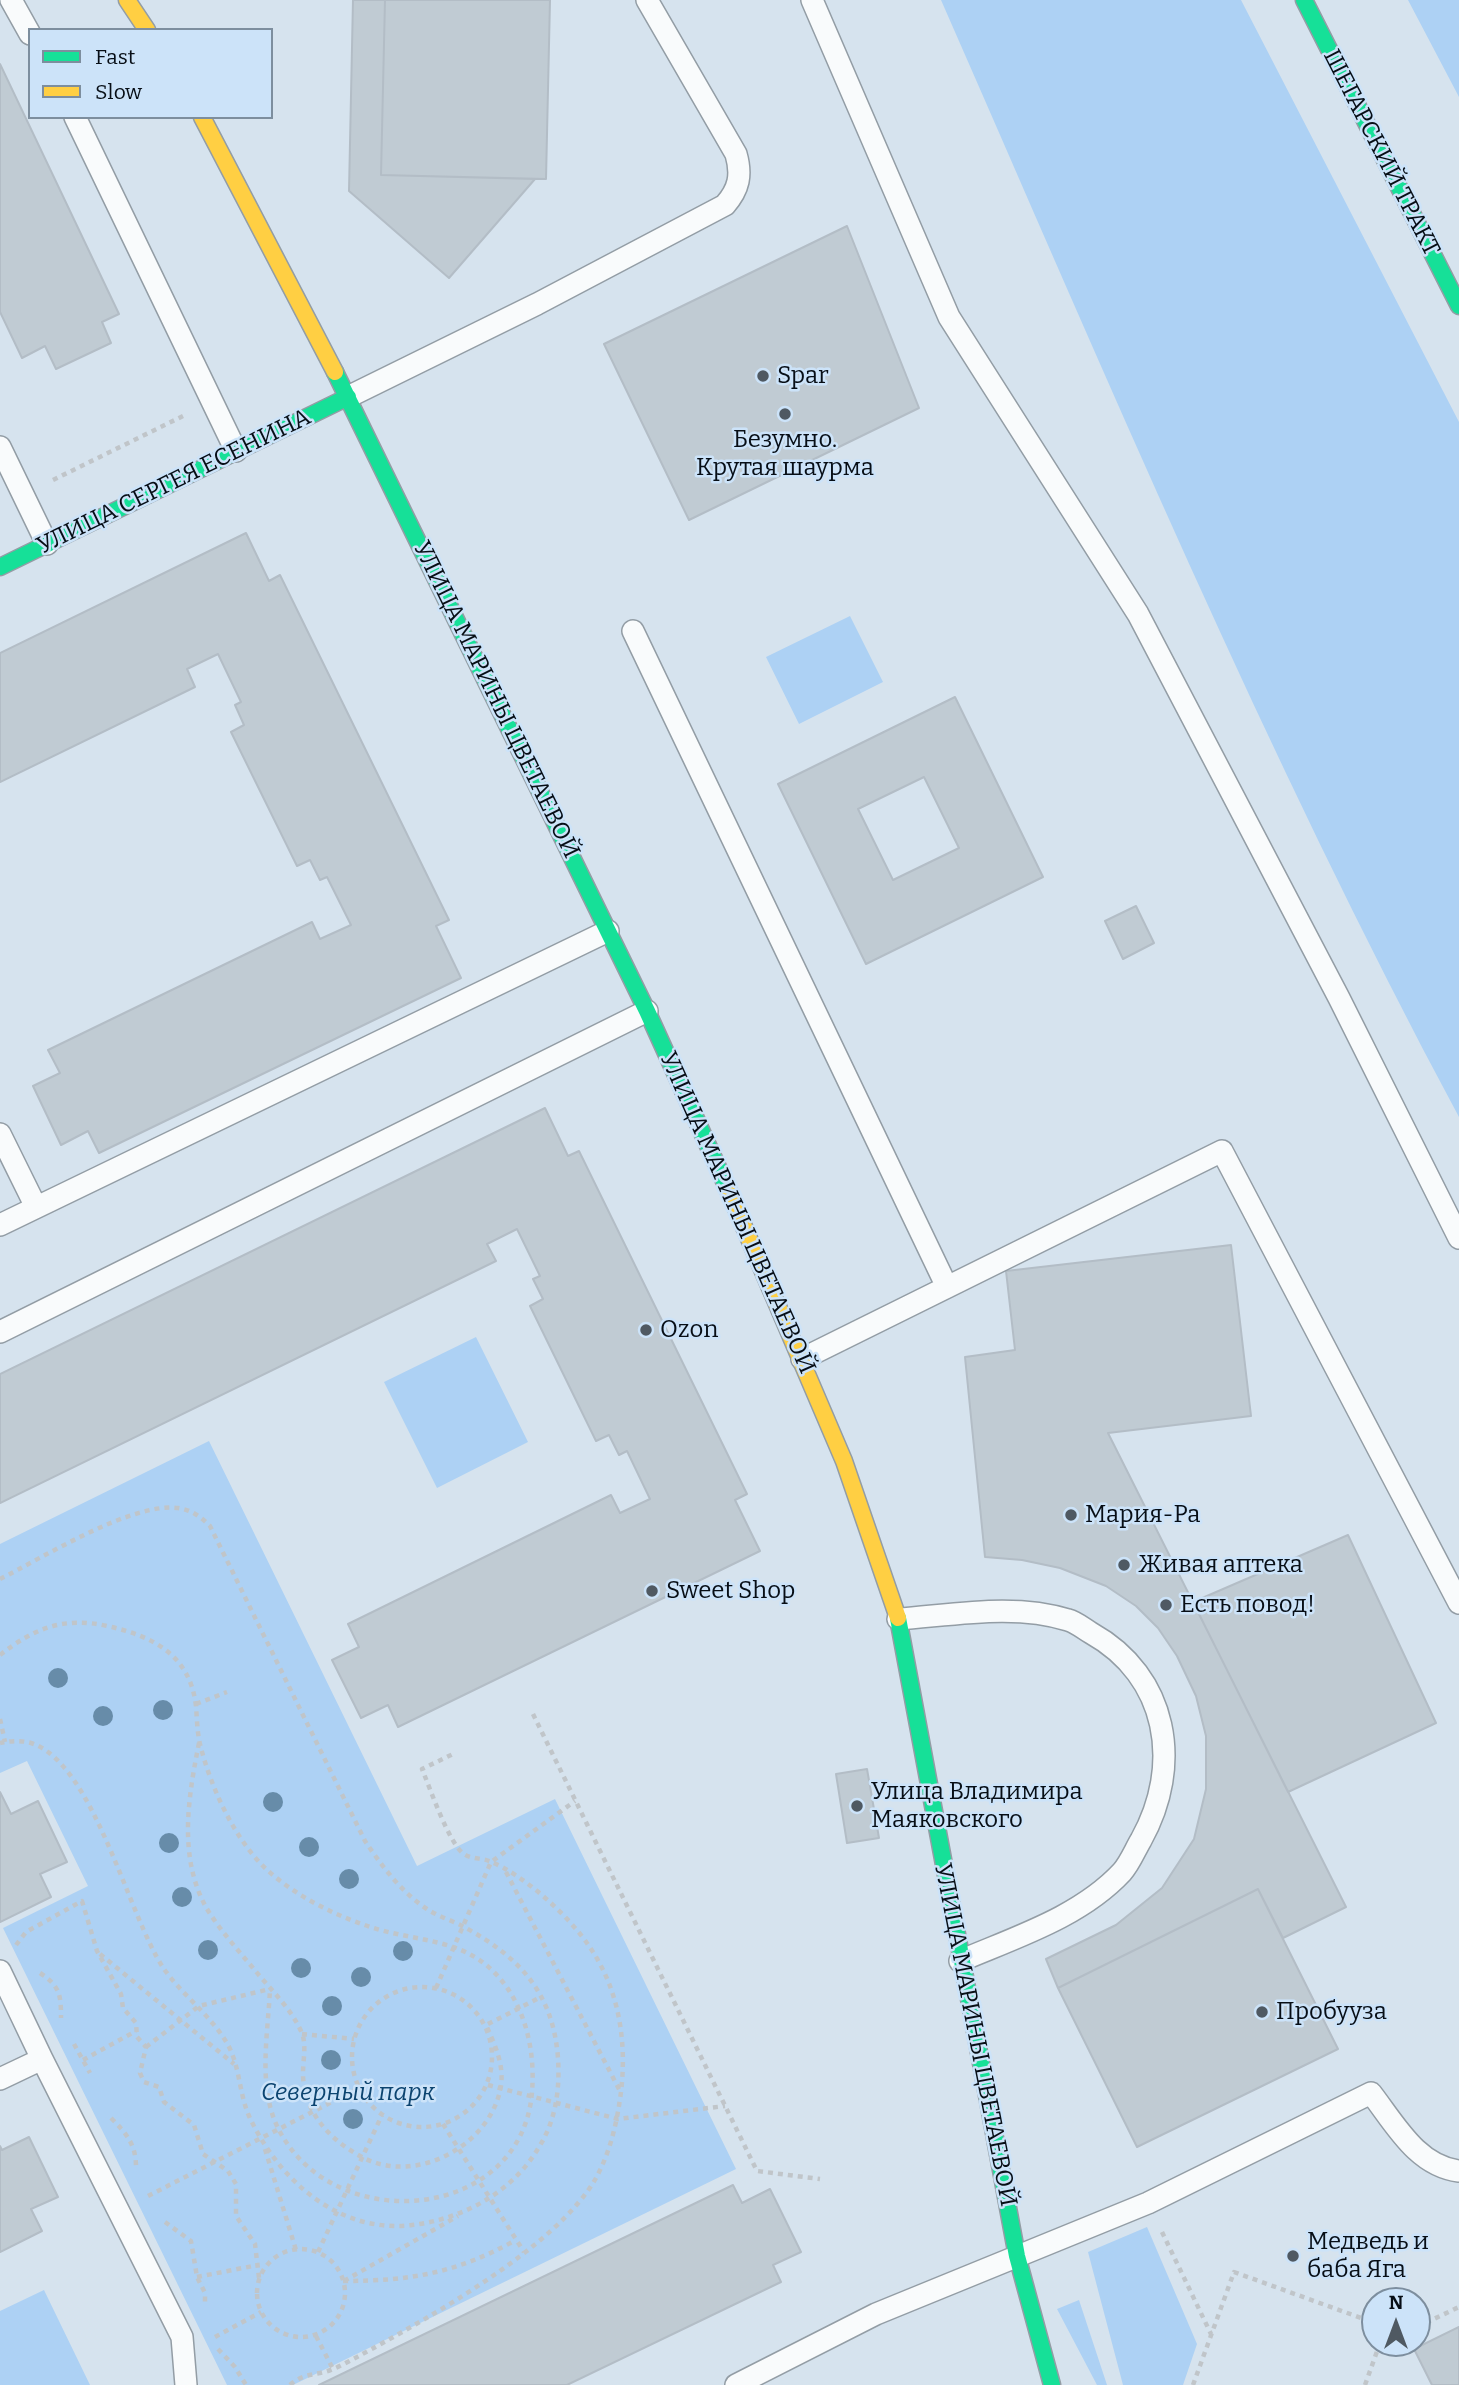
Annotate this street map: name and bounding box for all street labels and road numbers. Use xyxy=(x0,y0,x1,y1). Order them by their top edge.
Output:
street label: ШЕГАРСКИЙ ТРАКТ xyxy=(1316,45,1446,261)
street label: УЛИЦА СЕРГЕЯ ЕСЕНИНА xyxy=(32,403,316,561)
street label: УЛИЦА МАРИНЫ ЦВЕТАЕВОЙ xyxy=(407,537,585,863)
street label: УЛИЦА МАРИНЫ ЦВЕТАЕВОЙ xyxy=(653,1048,821,1378)
street label: УЛИЦА МАРИНЫ ЦВЕТАЕВОЙ xyxy=(928,1861,1022,2209)

